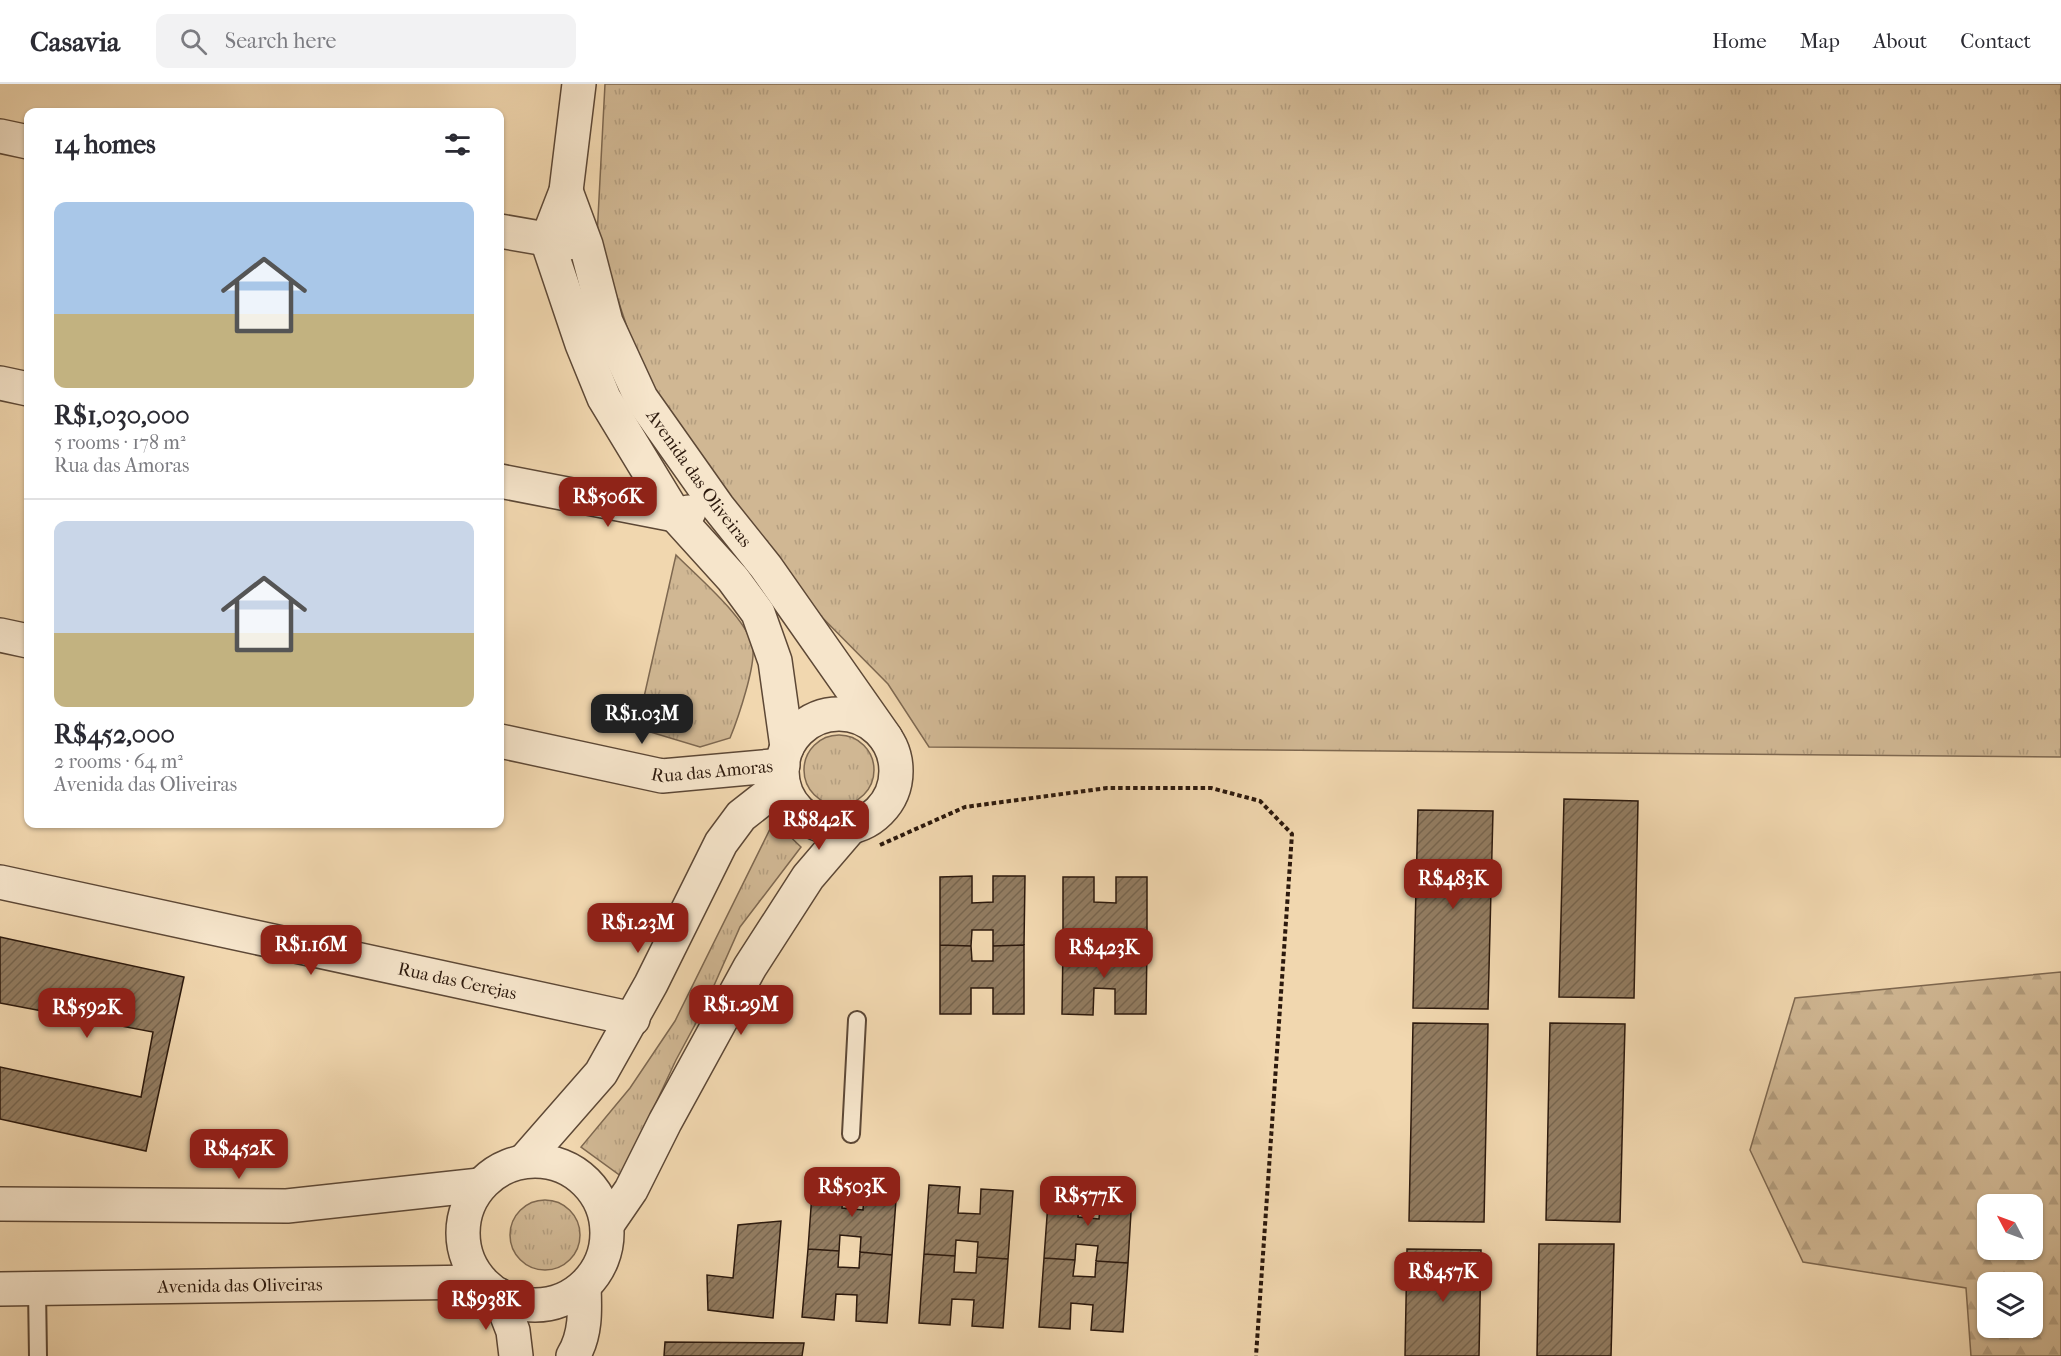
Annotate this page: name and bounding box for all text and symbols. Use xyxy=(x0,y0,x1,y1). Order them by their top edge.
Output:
search box xyxy=(156,14,576,68)
text: Casavia xyxy=(30,25,120,58)
icon: search xyxy=(177,25,210,58)
text: Search here xyxy=(225,28,336,54)
text: Home xyxy=(1712,29,1767,53)
text: Map xyxy=(1800,29,1840,53)
text: About xyxy=(1873,29,1927,53)
text: Contact xyxy=(1960,29,2031,53)
icon: filters xyxy=(441,128,474,161)
text: 14 homes xyxy=(54,129,156,160)
icon: home xyxy=(210,241,318,349)
text: R$1,030,000 xyxy=(54,400,190,431)
street label: Avenida das Oliveiras xyxy=(641,405,756,552)
text: 5 rooms · 178 m² xyxy=(54,431,186,454)
text: Rua das Amoras xyxy=(54,454,190,477)
pin: R$506K xyxy=(559,477,657,528)
text: R$506K xyxy=(573,485,643,508)
icon: home xyxy=(210,560,318,668)
pin: R$1.03M xyxy=(587,694,697,745)
text: R$1.03M xyxy=(605,702,679,725)
text: R$452,000 xyxy=(54,719,175,750)
text: 2 rooms · 64 m² xyxy=(54,750,183,773)
street label: Rua das Amoras xyxy=(649,756,774,787)
text: Avenida das Oliveiras xyxy=(54,773,237,796)
pin: R$842K xyxy=(770,800,868,851)
text: R$842K xyxy=(783,808,855,831)
pin: R$483K xyxy=(1404,859,1502,910)
text: R$483K xyxy=(1418,867,1488,890)
pin: R$1.23M xyxy=(583,903,693,954)
text: R$1.23M xyxy=(601,911,675,934)
pin: R$1.16M xyxy=(256,925,366,976)
pin: R$423K xyxy=(1055,928,1153,979)
text: R$1.16M xyxy=(275,933,347,956)
text: R$423K xyxy=(1069,936,1139,959)
street label: Rua das Cerejas xyxy=(396,958,519,1005)
pin: R$1.29M xyxy=(686,985,796,1036)
pin: R$592K xyxy=(38,988,136,1039)
text: R$1.29M xyxy=(703,993,779,1016)
text: R$592K xyxy=(52,996,122,1019)
pin: R$452K xyxy=(190,1129,288,1180)
text: R$452K xyxy=(204,1137,274,1160)
pin: R$503K xyxy=(803,1167,901,1218)
text: R$503K xyxy=(818,1175,886,1198)
pin: R$577K xyxy=(1039,1176,1137,1227)
text: R$577K xyxy=(1054,1184,1122,1207)
north arrow xyxy=(1977,1194,2043,1260)
map controls xyxy=(1977,1194,2043,1338)
pin: R$457K xyxy=(1394,1252,1492,1303)
text: R$457K xyxy=(1408,1260,1478,1283)
button: layers xyxy=(1977,1272,2043,1338)
street label: Avenida das Oliveiras xyxy=(156,1274,323,1298)
pin: R$938K xyxy=(437,1280,535,1331)
text: R$938K xyxy=(452,1288,520,1311)

